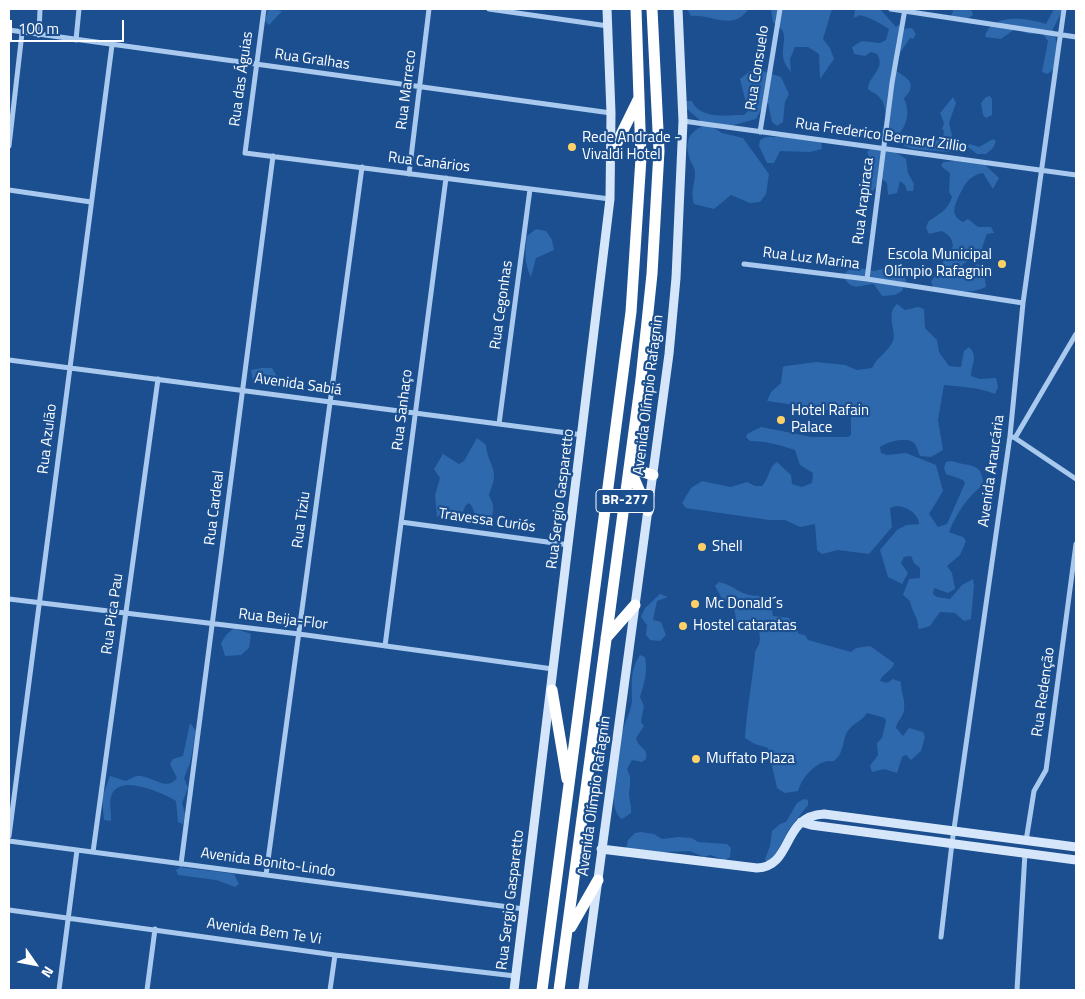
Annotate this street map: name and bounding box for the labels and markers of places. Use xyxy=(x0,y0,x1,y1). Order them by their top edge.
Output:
place label: Rede Andrade - Vivaldi Hotel xyxy=(582,129,681,164)
marker: Rede Andrade - Vivaldi Hotel xyxy=(566,141,578,153)
place label: Escola Municipal Olímpio Rafagnin xyxy=(884,246,992,281)
marker: Escola Municipal Olímpio Rafagnin xyxy=(996,258,1008,270)
place label: Hotel Rafain Palace xyxy=(791,402,869,437)
marker: Hotel Rafain Palace xyxy=(775,414,787,426)
place label: Shell xyxy=(712,538,743,556)
marker: Shell xyxy=(696,541,708,553)
place label: Mc Donald´s xyxy=(705,595,783,613)
marker: Mc Donald´s xyxy=(689,598,701,610)
place label: Hostel cataratas xyxy=(693,617,797,635)
marker: Hostel cataratas xyxy=(677,620,689,632)
place label: Muffato Plaza xyxy=(706,750,795,768)
marker: Muffato Plaza xyxy=(690,753,702,765)

